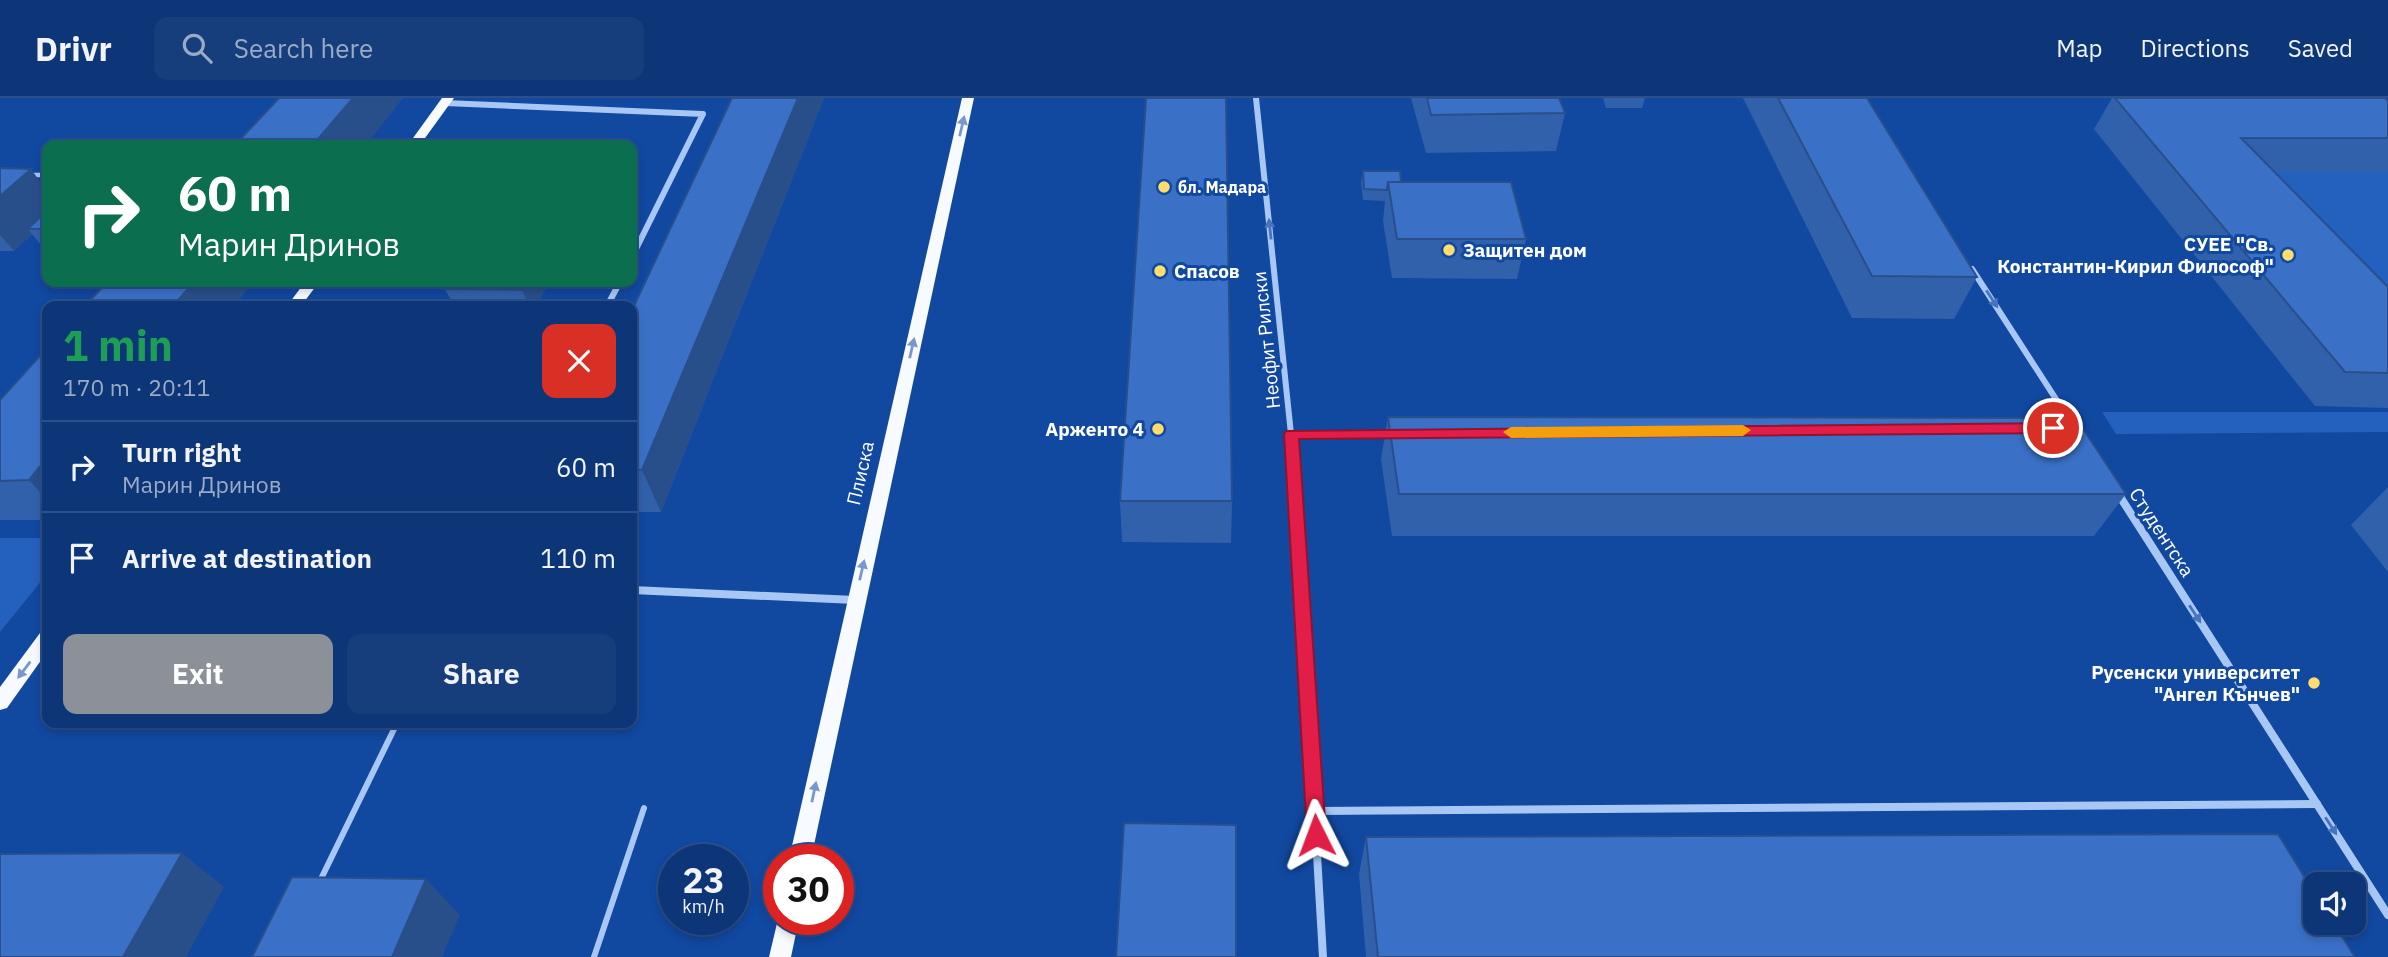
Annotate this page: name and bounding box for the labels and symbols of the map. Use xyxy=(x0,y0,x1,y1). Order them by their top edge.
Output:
one-way arrow xyxy=(956,115,967,137)
place label: бл. Мадара xyxy=(1178,177,1266,197)
marker: бл. Мадара xyxy=(1156,179,1172,195)
one-way arrow xyxy=(1264,218,1275,240)
place label: СУЕЕ "Св. Константин-Кирил Философ" xyxy=(1997,232,2274,278)
place label: Защитен дом xyxy=(1463,238,1587,262)
marker: Защитен дом xyxy=(1441,242,1457,258)
marker: СУЕЕ "Св. Константин-Кирил Философ" xyxy=(2280,247,2296,263)
place label: Спасов xyxy=(1174,259,1240,283)
marker: Спасов xyxy=(1152,263,1168,279)
street label: Неофит Рилски xyxy=(1247,270,1285,410)
one-way arrow xyxy=(1985,290,1998,309)
one-way arrow xyxy=(907,337,918,359)
pin xyxy=(2023,398,2083,458)
place label: Арженто 4 xyxy=(1045,417,1144,441)
marker: Арженто 4 xyxy=(1150,421,1166,437)
street label: Плиска xyxy=(841,439,879,507)
street label: Студентска xyxy=(2124,483,2200,581)
one-way arrow xyxy=(857,559,868,581)
one-way arrow xyxy=(2188,604,2201,623)
place label: Русенски университет "Ангел Кънчев" xyxy=(2091,660,2300,706)
one-way arrow xyxy=(17,661,31,679)
marker: Русенски университет "Ангел Кънчев" xyxy=(2306,675,2322,691)
one-way arrow xyxy=(809,781,820,803)
position arrow xyxy=(1279,798,1353,872)
one-way arrow xyxy=(2325,816,2338,835)
speed limit sign: 30 xyxy=(763,844,854,935)

